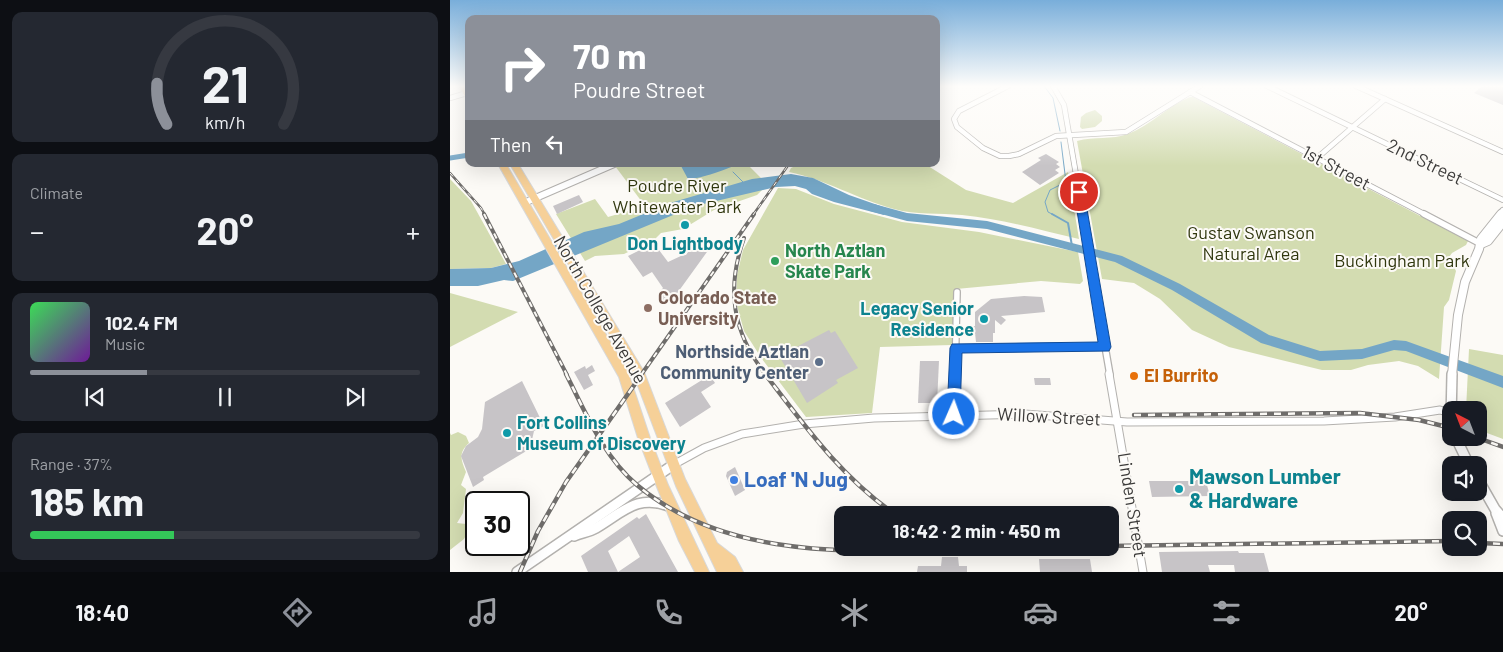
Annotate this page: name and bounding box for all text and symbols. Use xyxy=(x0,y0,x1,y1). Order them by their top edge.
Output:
text: 70 m xyxy=(573,34,647,76)
icon: right xyxy=(490,35,555,100)
text: 21 xyxy=(201,51,249,113)
text: Poudre Street xyxy=(573,76,706,102)
text: km/h xyxy=(205,111,245,133)
icon: left xyxy=(541,130,569,158)
text: Then xyxy=(490,133,531,156)
street label: 2nd Street xyxy=(1384,133,1467,189)
street label: 1st Street xyxy=(1299,140,1374,194)
pin xyxy=(1058,171,1100,213)
park label: Poudre River Whitewater Park xyxy=(612,174,742,217)
icon: arrive xyxy=(1065,178,1093,206)
text: Climate xyxy=(30,183,83,202)
text: 20° xyxy=(196,207,254,253)
text: − xyxy=(30,214,44,248)
text: + xyxy=(406,214,420,248)
marker: Don Lightbody xyxy=(679,219,691,231)
park label: Gustav Swanson Natural Area xyxy=(1187,221,1315,264)
street label: North College Avenue xyxy=(550,232,652,387)
place label: Don Lightbody xyxy=(627,232,743,254)
place label: North Aztlan Skate Park xyxy=(785,239,885,282)
park label: Buckingham Park xyxy=(1334,249,1470,271)
marker: North Aztlan Skate Park xyxy=(769,255,781,267)
place label: Colorado State University xyxy=(658,286,777,329)
place label: Legacy Senior Residence xyxy=(860,297,974,340)
marker: Colorado State University xyxy=(642,302,654,314)
text: 102.4 FM xyxy=(105,311,178,334)
marker: Legacy Senior Residence xyxy=(978,313,990,325)
text: Music xyxy=(105,334,145,353)
place label: Northside Aztlan Community Center xyxy=(660,340,809,383)
marker: Northside Aztlan Community Center xyxy=(813,356,825,368)
place label: El Burrito xyxy=(1144,364,1218,386)
marker: El Burrito xyxy=(1128,370,1140,382)
icon: previous xyxy=(81,383,109,411)
icon: pause xyxy=(211,383,239,411)
icon: next xyxy=(341,383,369,411)
position arrow xyxy=(927,387,979,439)
north arrow xyxy=(1442,401,1488,446)
map controls xyxy=(1442,401,1487,556)
street label: Willow Street xyxy=(997,402,1101,430)
place label: Fort Collins Museum of Discovery xyxy=(517,411,686,454)
marker: Fort Collins Museum of Discovery xyxy=(501,427,513,439)
street label: Linden Street xyxy=(1114,451,1152,559)
text: Range · 37% xyxy=(30,454,113,473)
button: sound xyxy=(1442,456,1487,501)
place label: Mawson Lumber & Hardware xyxy=(1189,463,1341,512)
place label: Loaf 'N Jug xyxy=(744,466,848,491)
marker: Loaf 'N Jug xyxy=(728,474,740,486)
text: 185 km xyxy=(30,478,144,524)
marker: Mawson Lumber & Hardware xyxy=(1173,483,1185,495)
speed limit sign: 30 xyxy=(465,491,530,556)
button: search xyxy=(1442,511,1487,556)
text: 18:42 · 2 min · 450 m xyxy=(893,519,1060,542)
icon: directions xyxy=(280,595,315,630)
icon: music xyxy=(466,595,501,630)
icon: phone xyxy=(651,595,686,630)
icon: climate xyxy=(837,595,872,630)
icon: car xyxy=(1023,595,1058,630)
icon: filters xyxy=(1209,595,1244,630)
text: 18:40 xyxy=(75,599,129,625)
text: 20° xyxy=(1394,599,1428,625)

